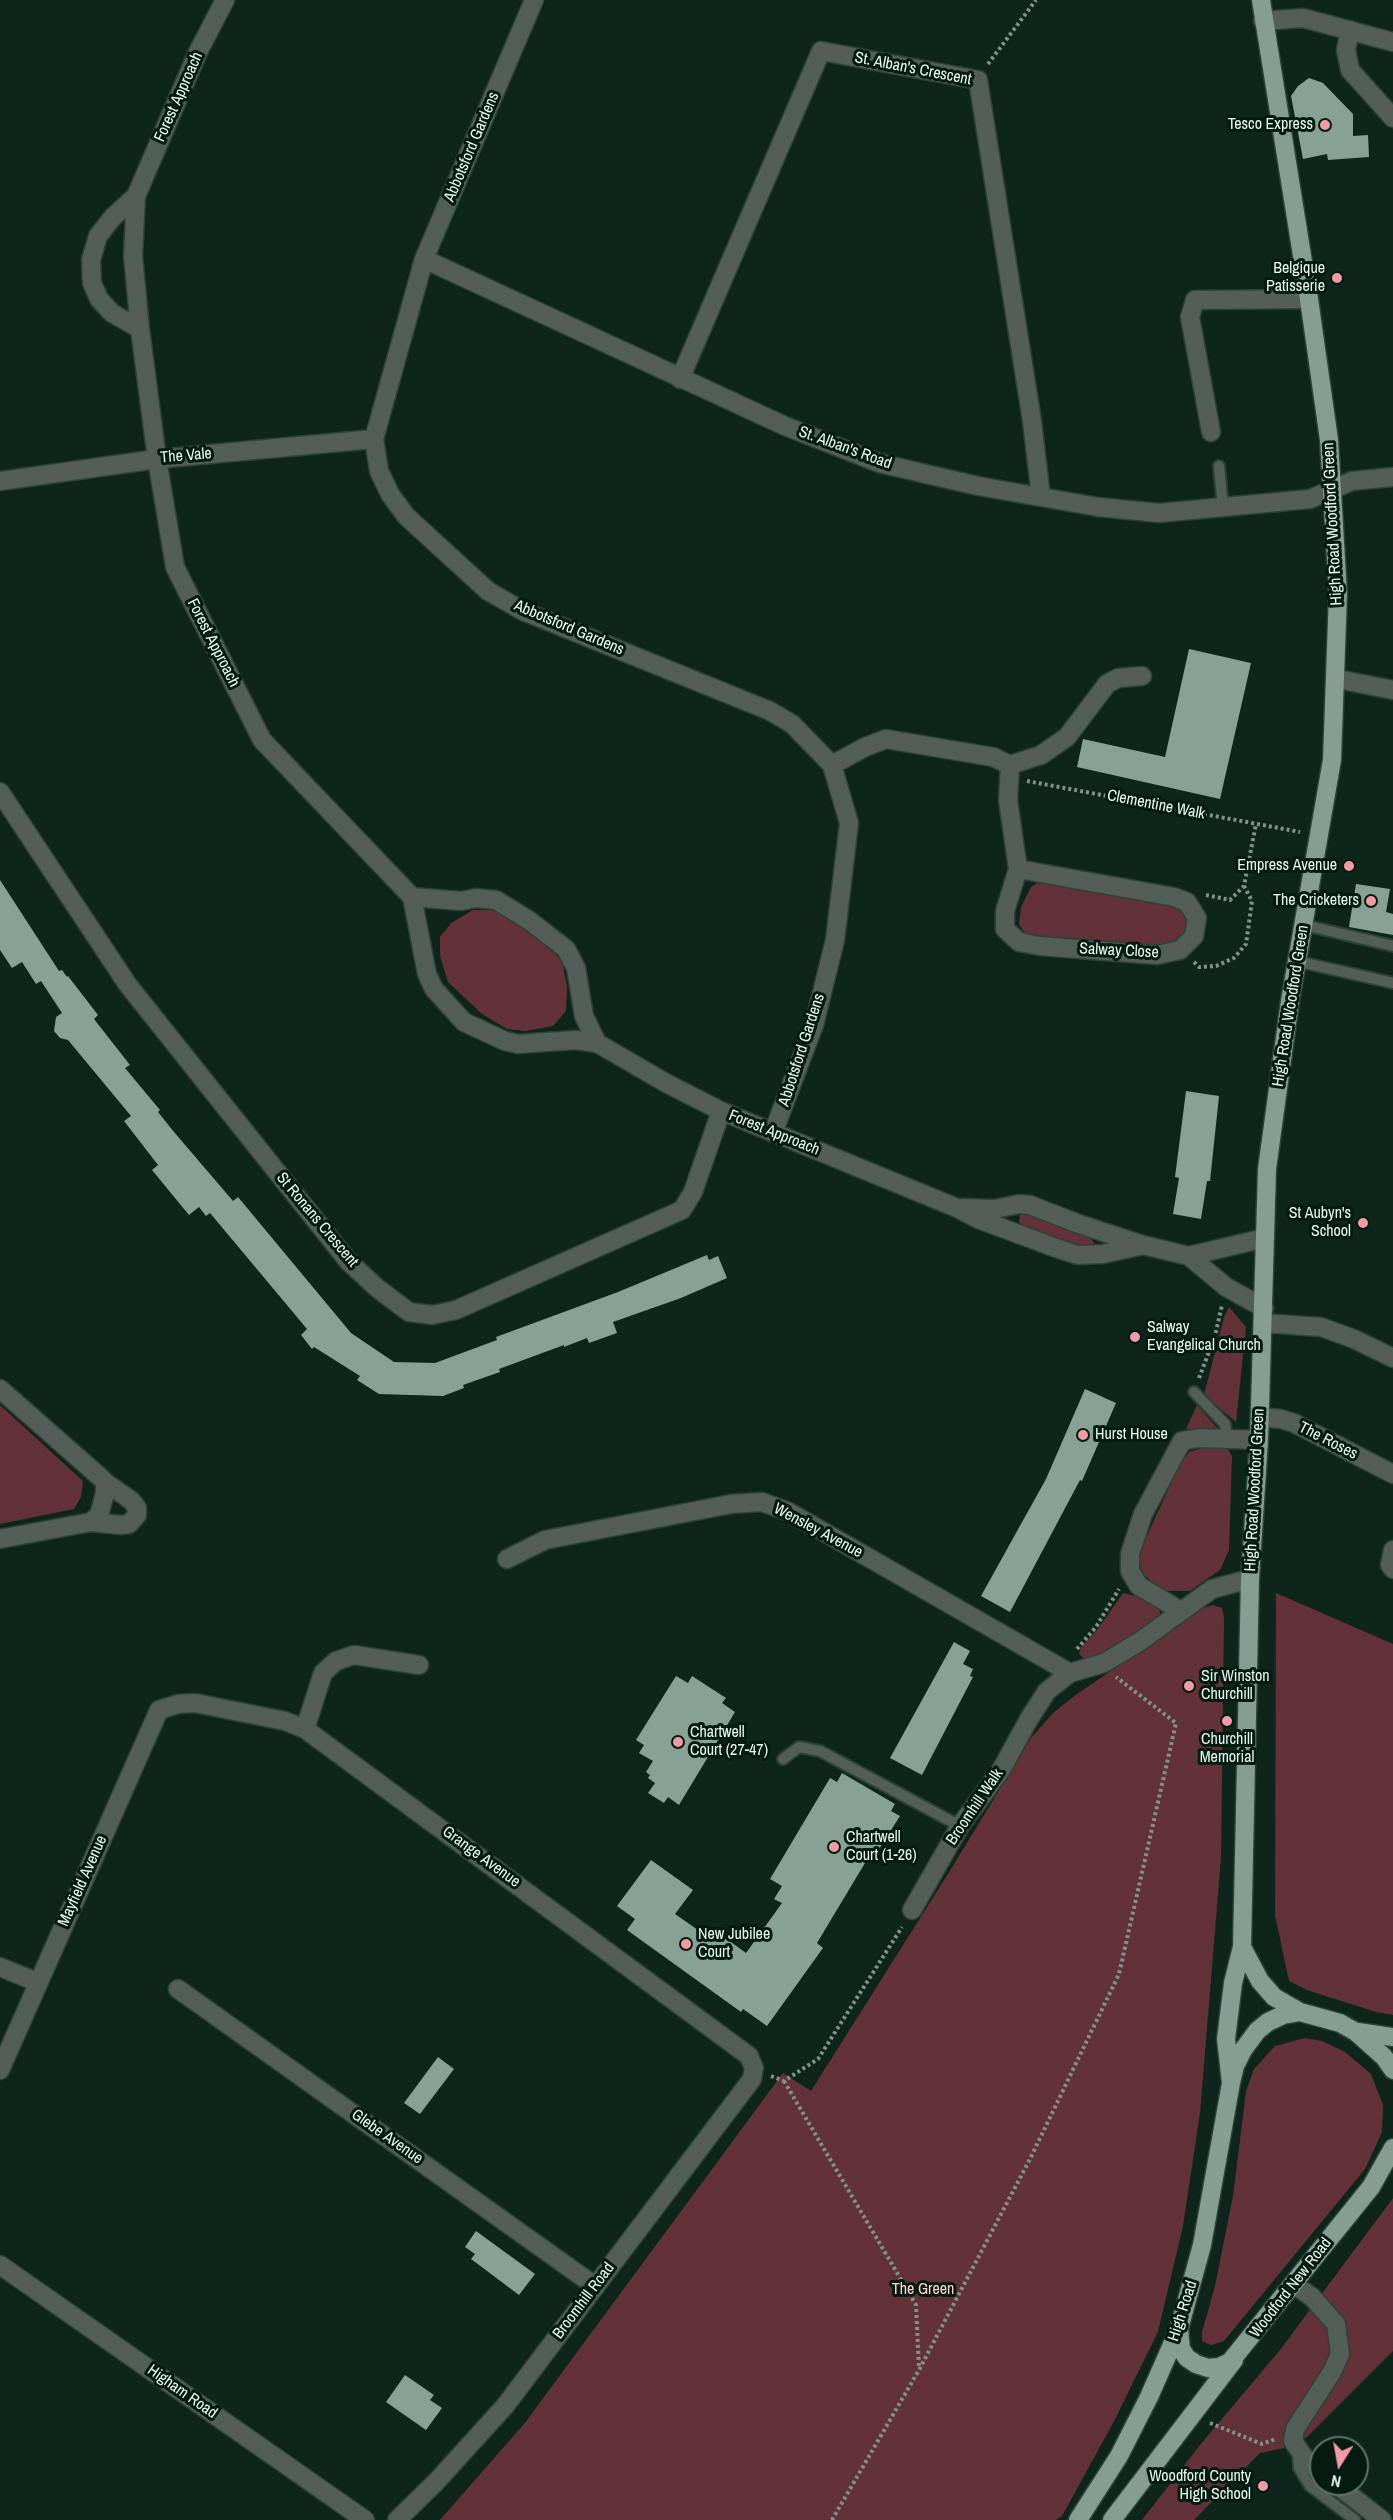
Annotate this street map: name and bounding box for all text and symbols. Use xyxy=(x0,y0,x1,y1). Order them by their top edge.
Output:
street label: St. Alban's Crescent xyxy=(853,48,973,90)
street label: Forest Approach xyxy=(151,49,207,145)
street label: Abbotsford Gardens xyxy=(440,89,504,205)
place label: Tesco Express xyxy=(1228,115,1313,135)
marker: Tesco Express xyxy=(1318,118,1332,132)
place label: Belgique Patisserie xyxy=(1266,259,1325,297)
marker: Belgique Patisserie xyxy=(1330,271,1344,285)
street label: St. Alban's Road xyxy=(796,422,894,474)
street label: High Road Woodford Green xyxy=(1319,442,1347,606)
street label: The Vale xyxy=(159,444,213,468)
street label: Forest Approach xyxy=(183,596,243,690)
street label: Abbotsford Gardens xyxy=(511,596,627,660)
street label: Clementine Walk xyxy=(1105,786,1207,824)
place label: Empress Avenue xyxy=(1237,856,1337,876)
marker: Empress Avenue xyxy=(1342,859,1356,873)
place label: The Cricketers xyxy=(1273,891,1359,911)
marker: The Cricketers xyxy=(1364,894,1378,908)
street label: High Road Woodford Green xyxy=(1269,924,1313,1088)
street label: Salway Close xyxy=(1079,939,1159,963)
street label: Abbotsford Gardens xyxy=(775,991,829,1109)
street label: Forest Approach xyxy=(726,1106,822,1160)
street label: St Ronans Crescent xyxy=(272,1169,362,1271)
place label: St Aubyn's School xyxy=(1289,1204,1351,1242)
marker: St Aubyn's School xyxy=(1356,1216,1370,1230)
place label: Salway Evangelical Church xyxy=(1147,1318,1261,1356)
marker: Salway Evangelical Church xyxy=(1128,1330,1142,1344)
street label: High Road Woodford Green xyxy=(1241,1408,1269,1572)
street label: The Roses xyxy=(1295,1418,1361,1464)
place label: Hurst House xyxy=(1095,1425,1168,1445)
marker: Hurst House xyxy=(1076,1428,1090,1442)
street label: Wensley Avenue xyxy=(770,1500,866,1562)
place label: Sir Winston Churchill xyxy=(1201,1667,1270,1705)
marker: Sir Winston Churchill xyxy=(1182,1679,1196,1693)
marker: Churchill Memorial xyxy=(1220,1714,1234,1728)
place label: Chartwell Court (27-47) xyxy=(690,1723,768,1761)
place label: Churchill Memorial xyxy=(1200,1730,1254,1768)
marker: Chartwell Court (27-47) xyxy=(671,1735,685,1749)
street label: Broomhill Walk xyxy=(943,1765,1007,1849)
street label: Grange Avenue xyxy=(438,1822,524,1892)
place label: Chartwell Court (1-26) xyxy=(846,1828,917,1866)
street label: Mayfield Avenue xyxy=(54,1833,112,1929)
marker: Chartwell Court (1-26) xyxy=(827,1840,841,1854)
place label: New Jubilee Court xyxy=(698,1925,770,1963)
marker: New Jubilee Court xyxy=(679,1937,693,1951)
street label: Glebe Avenue xyxy=(348,2105,426,2169)
street label: Woodford New Road xyxy=(1246,2234,1336,2342)
street label: Broomhill Road xyxy=(549,2259,619,2343)
street label: High Road xyxy=(1164,2278,1202,2344)
park label: The Green xyxy=(892,2280,954,2300)
street label: Higham Road xyxy=(143,2361,221,2423)
north arrow xyxy=(1309,2436,1369,2496)
place label: Woodford County High School xyxy=(1149,2467,1251,2505)
text: N xyxy=(1329,2470,1343,2493)
marker: Woodford County High School xyxy=(1256,2479,1270,2493)

